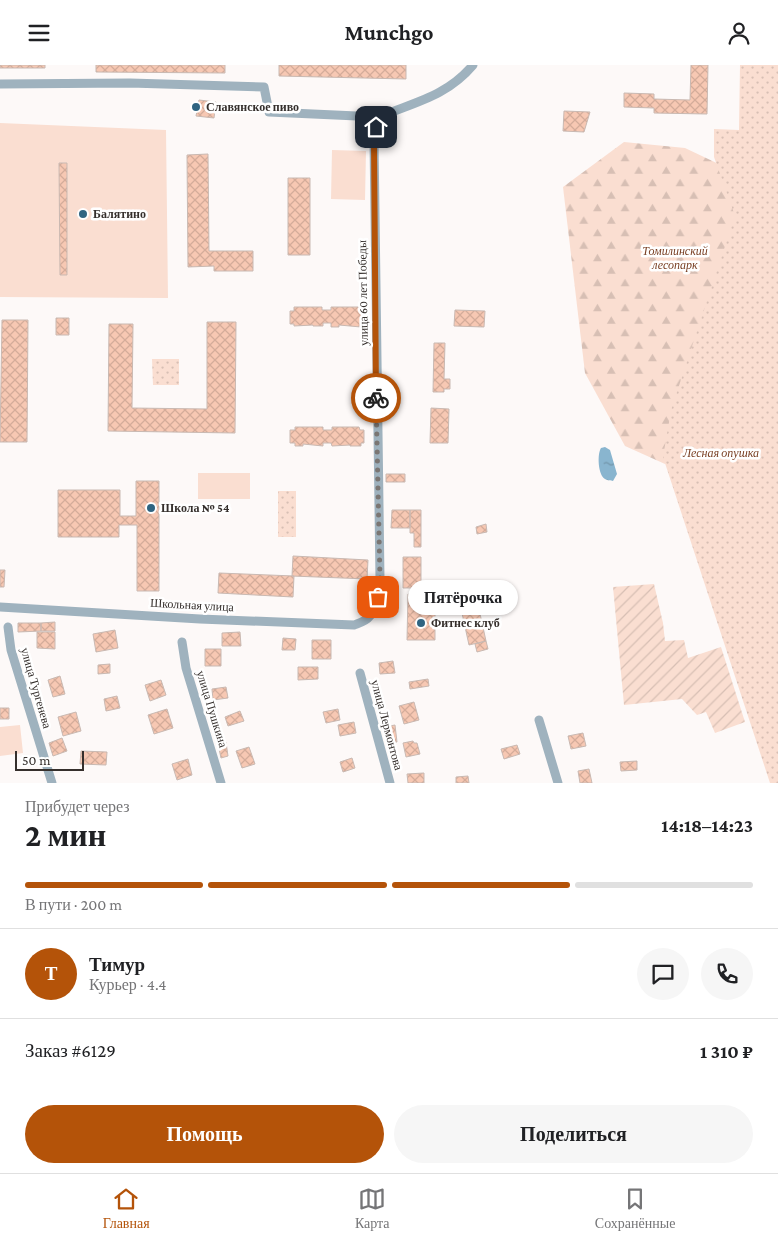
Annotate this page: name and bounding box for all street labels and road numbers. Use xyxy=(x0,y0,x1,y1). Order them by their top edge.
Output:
street label: улица 60 лет Победы xyxy=(355,240,371,346)
street label: Школьная улица xyxy=(150,596,235,614)
street label: улица Тургенева xyxy=(18,646,54,731)
street label: улица Пушкина xyxy=(194,669,231,750)
street label: улица Лермонтова xyxy=(368,678,406,772)

